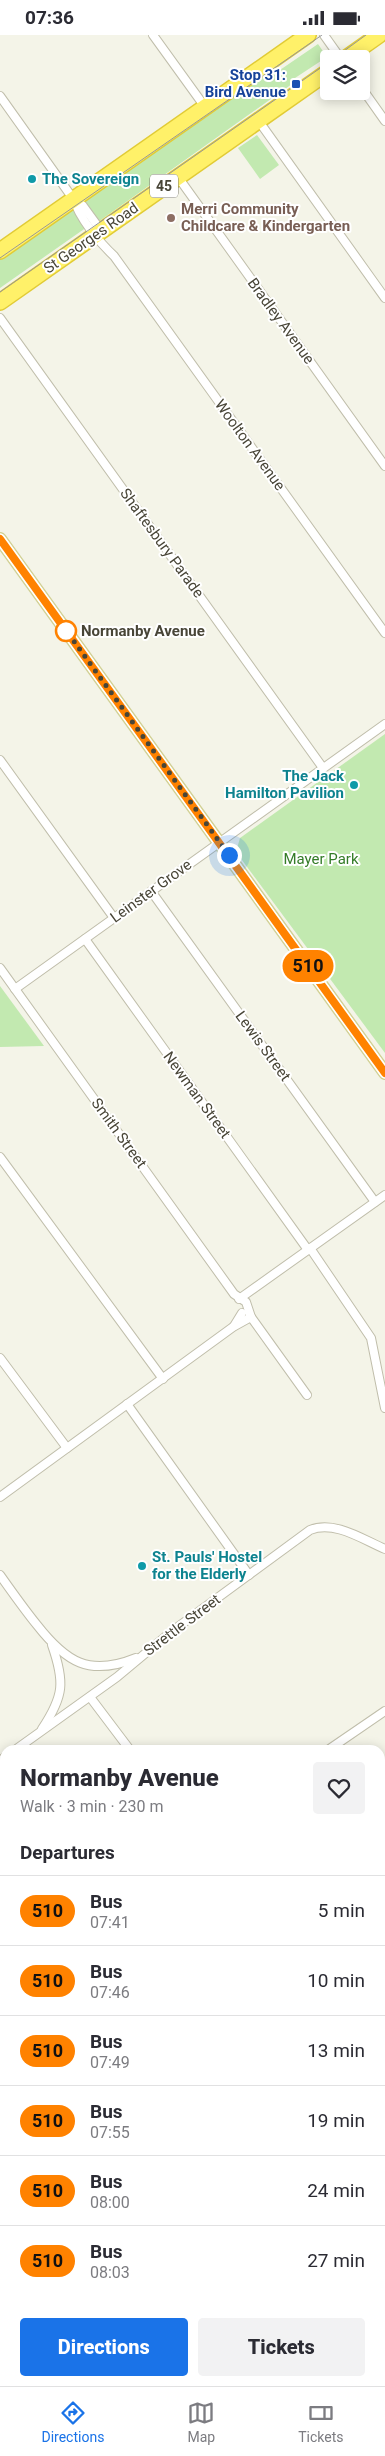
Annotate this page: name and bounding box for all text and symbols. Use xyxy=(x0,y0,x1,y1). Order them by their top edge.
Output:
text: 07:36 xyxy=(25,6,74,29)
map controls xyxy=(320,50,370,100)
button: layers xyxy=(320,50,370,100)
place label: Stop 31: Bird Avenue xyxy=(205,66,286,101)
marker: Stop 31: Bird Avenue xyxy=(290,78,302,90)
place label: The Sovereign xyxy=(42,170,139,188)
marker: The Sovereign xyxy=(26,173,38,185)
road number: 45 xyxy=(150,175,178,197)
street label: St Georges Road xyxy=(40,199,142,277)
place label: Merri Community Childcare & Kindergarten xyxy=(181,200,350,235)
marker: Merri Community Childcare & Kindergarten xyxy=(165,212,177,224)
street label: Bradley Avenue xyxy=(244,274,318,368)
street label: Woolton Avenue xyxy=(211,396,289,494)
street label: Shaftesbury Parade xyxy=(116,485,208,601)
marker: Normanby Avenue xyxy=(55,620,77,642)
place label: Normanby Avenue xyxy=(81,622,205,640)
place label: The Jack Hamilton Pavilion xyxy=(225,767,345,802)
marker: The Jack Hamilton Pavilion xyxy=(348,779,360,791)
your location xyxy=(217,843,242,868)
park label: Mayer Park xyxy=(283,850,359,868)
street label: Leinster Grove xyxy=(107,855,195,927)
line badge: 510 xyxy=(279,950,337,982)
text: 510 xyxy=(293,955,323,976)
street label: Lewis Street xyxy=(232,1008,294,1085)
street label: Newman Street xyxy=(159,1048,235,1142)
street label: Smith Street xyxy=(88,1094,150,1172)
place label: St. Pauls' Hostel for the Elderly xyxy=(152,1548,262,1583)
marker: St. Pauls' Hostel for the Elderly xyxy=(136,1560,148,1572)
street label: Strettle Street xyxy=(140,1590,224,1660)
button: heart xyxy=(313,1762,365,1814)
text: Normanby Avenue xyxy=(20,1764,219,1792)
text: Walk · 3 min · 230 m xyxy=(20,1797,164,1816)
text: Departures xyxy=(20,1841,115,1864)
text: Bus xyxy=(90,1890,123,1913)
text: 5 min xyxy=(318,1899,365,1922)
text: 510 xyxy=(32,1900,63,1921)
text: 07:41 xyxy=(90,1913,130,1932)
text: Bus xyxy=(90,1960,123,1983)
text: 10 min xyxy=(307,1969,365,1992)
text: 510 xyxy=(32,1970,63,1991)
text: 07:46 xyxy=(90,1983,130,2002)
text: Bus xyxy=(90,2030,123,2053)
text: 13 min xyxy=(307,2039,365,2062)
text: 510 xyxy=(32,2040,63,2061)
text: 07:49 xyxy=(90,2053,130,2072)
text: Bus xyxy=(90,2100,123,2123)
text: 19 min xyxy=(307,2109,365,2132)
text: 510 xyxy=(32,2110,63,2131)
text: 07:55 xyxy=(90,2123,130,2142)
text: Bus xyxy=(90,2170,123,2193)
text: 24 min xyxy=(307,2179,365,2202)
text: 510 xyxy=(32,2180,63,2201)
text: 08:00 xyxy=(90,2193,130,2212)
text: Bus xyxy=(90,2240,123,2263)
text: 27 min xyxy=(307,2249,365,2272)
text: 510 xyxy=(32,2250,63,2271)
text: 08:03 xyxy=(90,2263,130,2282)
button: Directions xyxy=(20,2318,188,2376)
button: Tickets xyxy=(198,2318,365,2376)
tab: Directions xyxy=(41,2399,104,2445)
tab: Map xyxy=(187,2399,215,2445)
tab: Tickets xyxy=(298,2399,344,2445)

